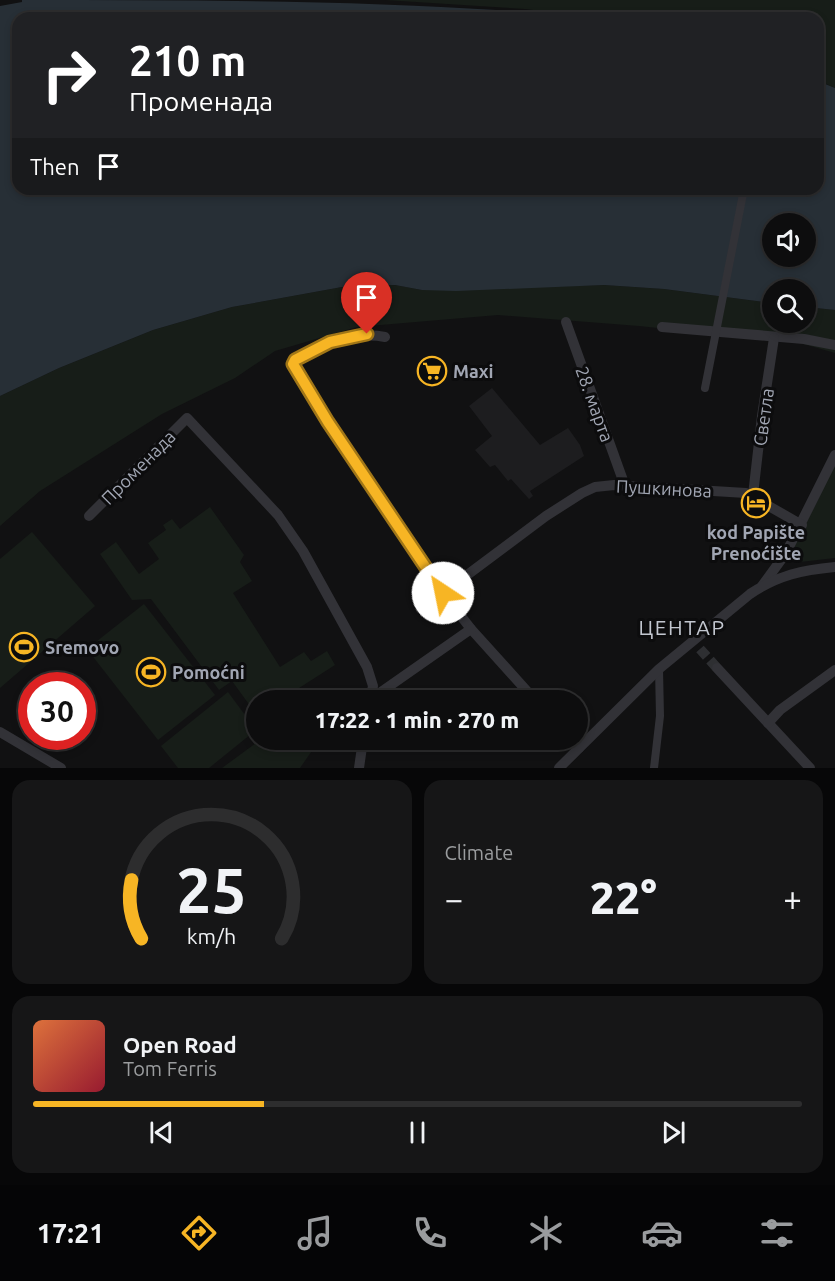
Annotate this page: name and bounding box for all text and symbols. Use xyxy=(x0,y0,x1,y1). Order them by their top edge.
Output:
icon: right xyxy=(30,36,108,114)
text: 210 m xyxy=(129,37,246,84)
text: Променада xyxy=(129,86,273,116)
icon: arrive xyxy=(92,150,125,183)
text: Then xyxy=(30,154,80,179)
map controls xyxy=(762,213,816,333)
button: sound xyxy=(762,213,816,267)
pin xyxy=(341,272,392,334)
button: search xyxy=(762,279,816,333)
icon: arrive xyxy=(350,281,383,314)
supermarket icon: Maxi xyxy=(416,355,448,387)
place label: Maxi xyxy=(453,361,494,381)
street label: 28. марта xyxy=(572,363,618,445)
street label: Светла xyxy=(749,387,777,447)
street label: Променада xyxy=(97,426,179,508)
street label: Пушкинова xyxy=(616,476,712,500)
hotel icon: kod Papište Prenoćište xyxy=(740,487,772,519)
place label: kod Papište Prenoćište xyxy=(707,522,805,563)
position arrow xyxy=(411,561,475,625)
district label: ЦЕНТАР xyxy=(638,615,726,639)
sports icon: Sremovo xyxy=(8,631,40,663)
place label: Sremovo xyxy=(45,637,119,657)
sports icon: Pomoćni xyxy=(135,656,167,688)
place label: Pomoćni xyxy=(172,662,245,682)
speed limit sign: 30 xyxy=(18,672,96,750)
text: 17:22 · 1 min · 270 m xyxy=(315,707,519,732)
text: Climate xyxy=(445,841,513,864)
text: 25 xyxy=(177,855,247,925)
text: 22° xyxy=(590,872,657,923)
text: − xyxy=(445,880,463,917)
text: + xyxy=(783,880,802,917)
text: km/h xyxy=(187,924,236,948)
text: Open Road xyxy=(123,1032,237,1057)
text: Tom Ferris xyxy=(123,1057,217,1080)
icon: previous xyxy=(145,1116,178,1149)
icon: pause xyxy=(401,1116,434,1149)
icon: next xyxy=(657,1116,690,1149)
icon: directions xyxy=(178,1212,220,1254)
icon: music xyxy=(294,1212,336,1254)
icon: phone xyxy=(409,1212,451,1254)
icon: climate xyxy=(525,1212,567,1254)
icon: car xyxy=(641,1212,683,1254)
icon: filters xyxy=(756,1212,798,1254)
text: 17:21 xyxy=(37,1218,104,1248)

